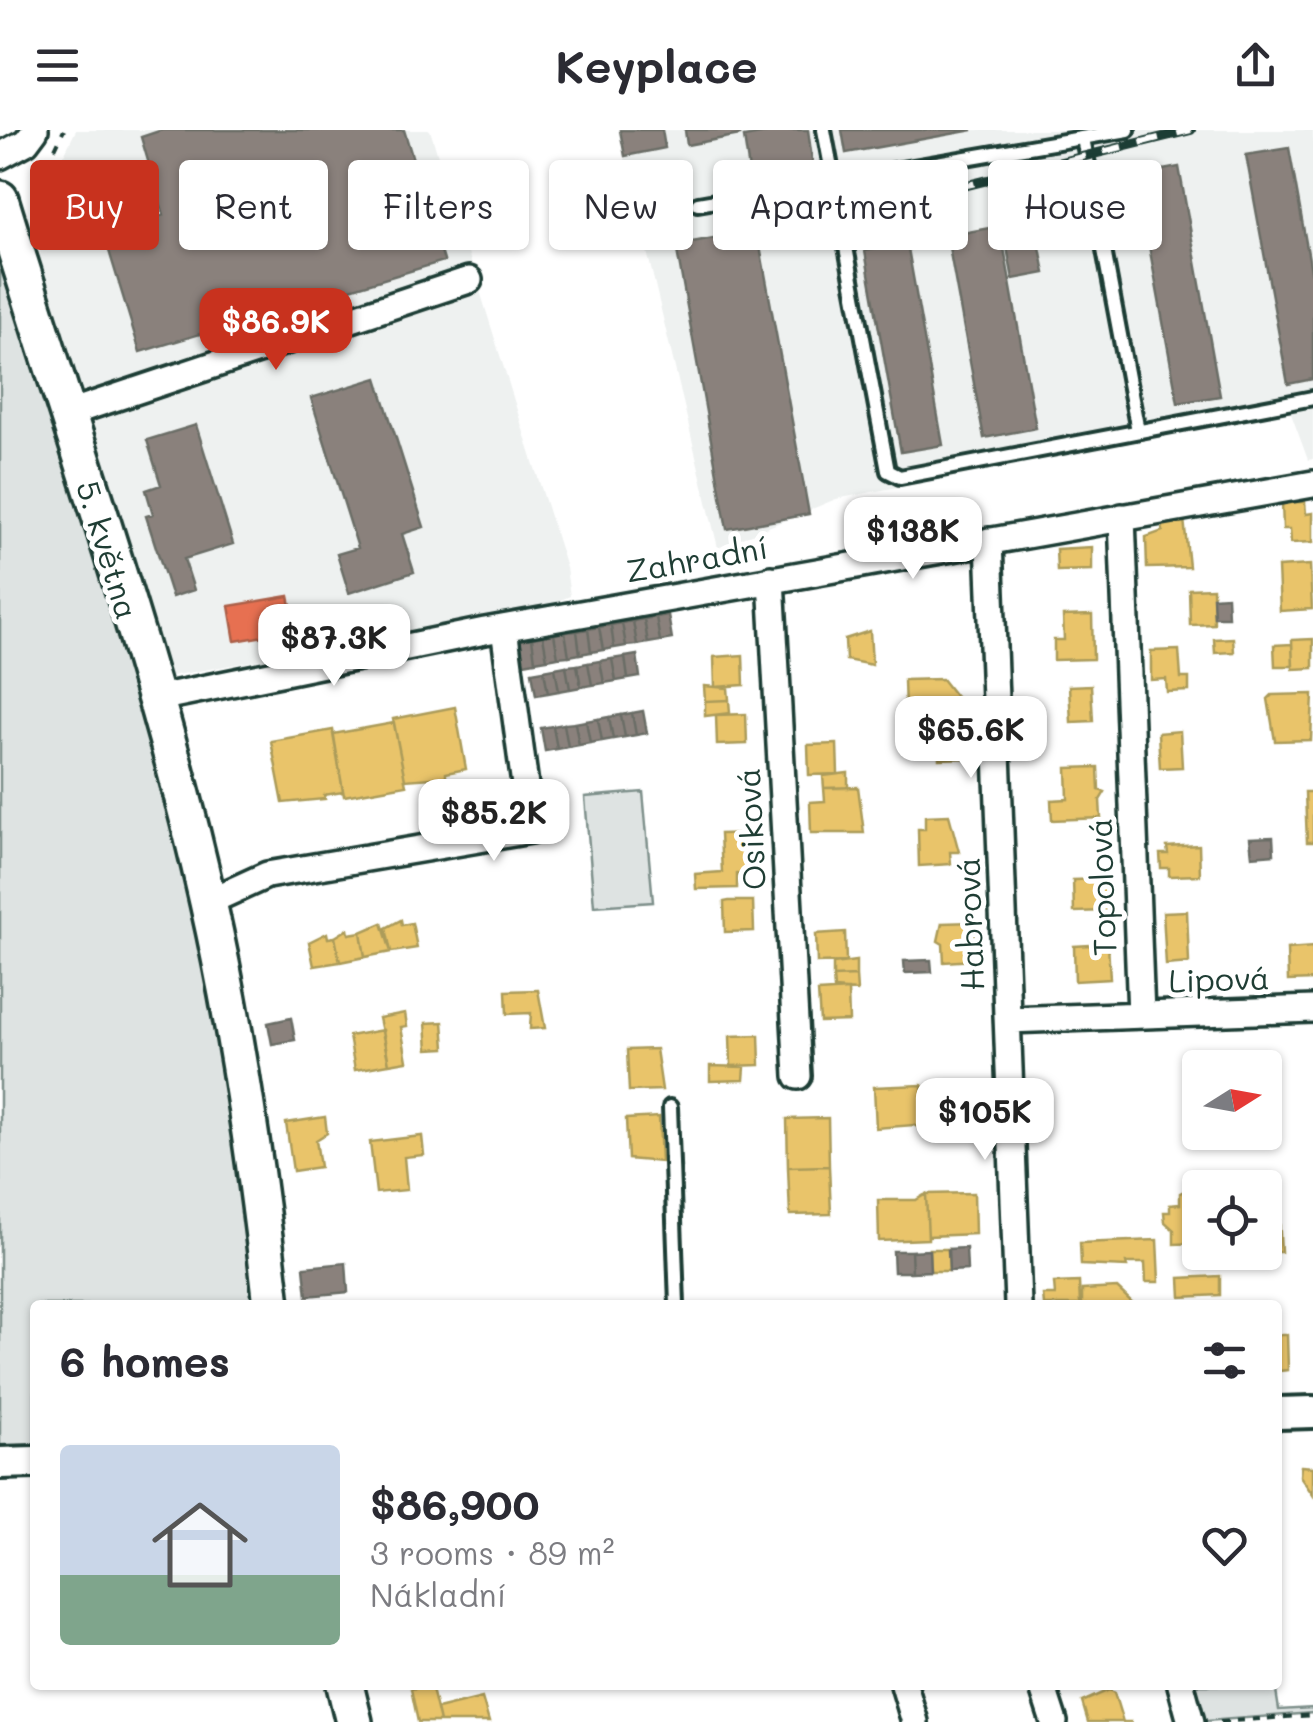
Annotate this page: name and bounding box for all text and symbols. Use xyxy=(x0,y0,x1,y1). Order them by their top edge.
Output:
text: Keyplace xyxy=(555,36,758,94)
icon: menu xyxy=(30,38,85,93)
icon: share xyxy=(1228,38,1283,93)
chip: Buy xyxy=(30,160,159,250)
chip: Rent xyxy=(179,160,328,250)
chip: Filters xyxy=(348,160,529,250)
chip: New xyxy=(549,160,693,250)
chip: Apartment xyxy=(713,160,968,250)
chip: House xyxy=(988,160,1162,250)
pin: $86.9K xyxy=(195,288,357,373)
text: $86.9K xyxy=(221,299,331,341)
street label: 5. května xyxy=(68,475,150,624)
pin: $138K xyxy=(843,497,983,582)
text: $138K xyxy=(866,508,960,550)
street label: Zahradní xyxy=(622,525,771,591)
pin: $87.3K xyxy=(253,604,415,689)
text: $87.3K xyxy=(280,615,388,657)
pin: $65.6K xyxy=(890,696,1052,781)
text: $65.6K xyxy=(917,707,1025,749)
street label: Osiková xyxy=(726,767,774,891)
pin: $85.2K xyxy=(413,779,575,864)
text: $85.2K xyxy=(440,790,548,832)
street label: Topolová xyxy=(1078,817,1124,957)
street label: Habrová xyxy=(946,856,992,992)
street label: Lipová xyxy=(1168,955,1270,1001)
north arrow xyxy=(1182,1050,1282,1150)
map controls xyxy=(1182,1050,1282,1270)
pin: $105K xyxy=(915,1078,1055,1163)
text: $105K xyxy=(938,1089,1032,1131)
button: locate xyxy=(1182,1170,1282,1270)
text: 6 homes xyxy=(60,1333,230,1388)
icon: filters xyxy=(1197,1333,1252,1388)
text: $86,900 xyxy=(370,1476,540,1531)
icon: home xyxy=(140,1485,260,1605)
icon: heart xyxy=(1197,1518,1252,1573)
text: 3 rooms · 89 m² xyxy=(370,1531,615,1573)
text: Nákladní xyxy=(370,1573,507,1615)

